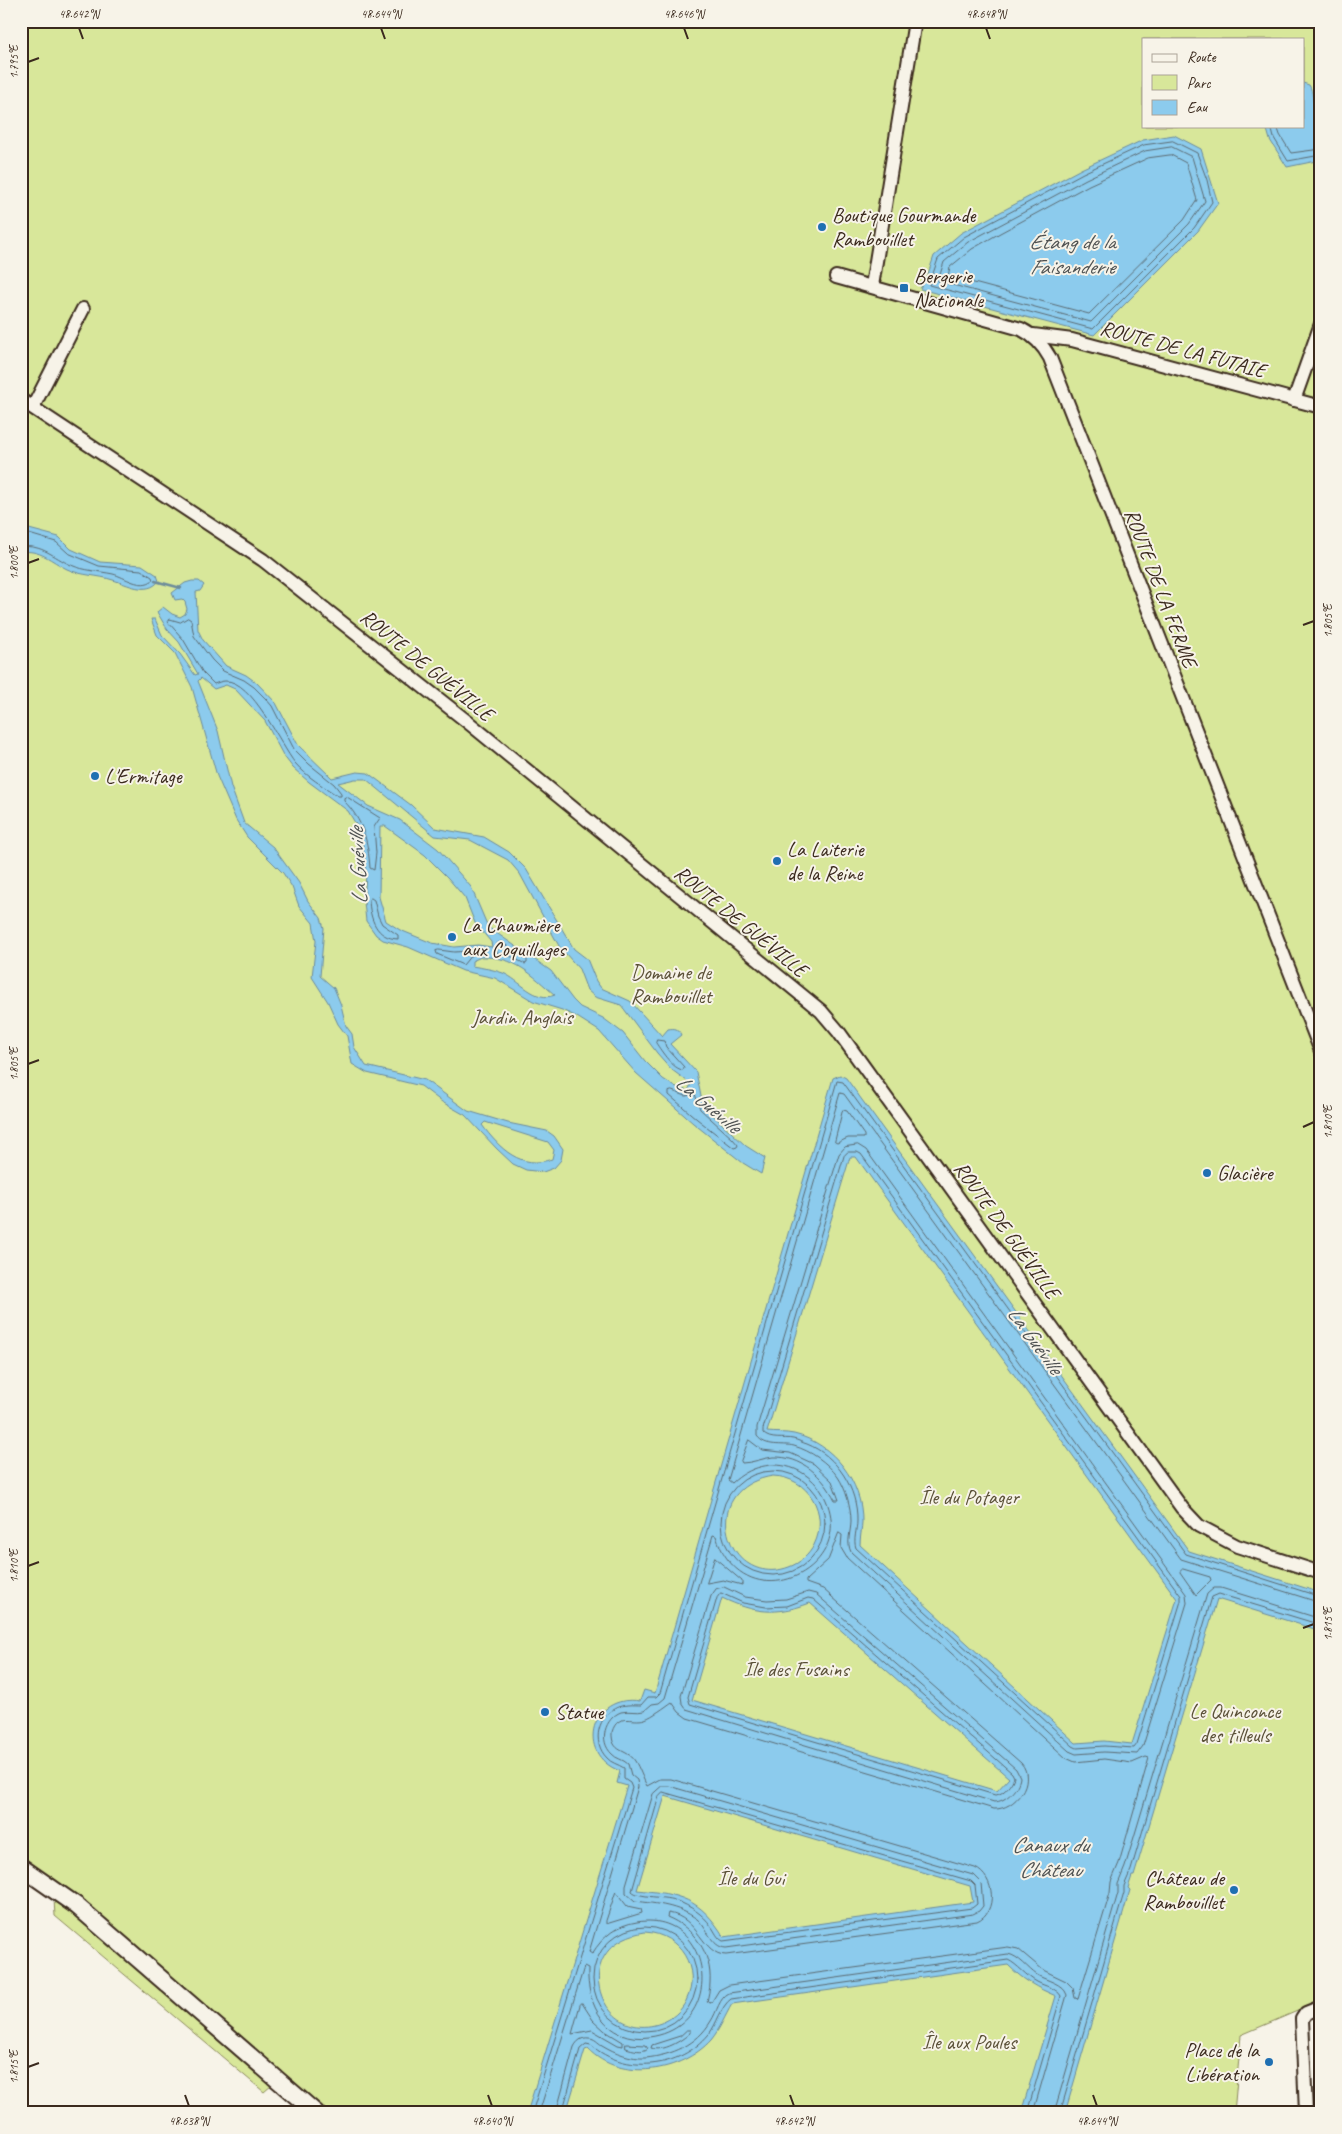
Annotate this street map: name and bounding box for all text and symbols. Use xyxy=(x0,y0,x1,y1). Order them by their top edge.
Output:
text: 48.642°N xyxy=(59,6,101,22)
text: 48.644°N xyxy=(361,6,403,22)
text: 48.646°N xyxy=(664,6,706,22)
text: 48.648°N xyxy=(966,6,1008,22)
legend xyxy=(1142,38,1304,128)
text: 1.795°E xyxy=(6,43,22,79)
text: Route xyxy=(1187,48,1217,67)
text: Parc xyxy=(1187,74,1211,93)
text: Eau xyxy=(1187,98,1208,117)
place label: Boutique Gourmande Rambouillet xyxy=(832,202,977,252)
marker: Boutique Gourmande Rambouillet xyxy=(816,221,828,233)
water label: Étang de la Faisanderie xyxy=(1029,228,1118,281)
place label: Bergerie Nationale xyxy=(914,263,984,313)
marker: Bergerie Nationale xyxy=(898,282,910,294)
street label: ROUTE DE LA FUTAIE xyxy=(1097,314,1271,384)
street label: ROUTE DE LA FERME xyxy=(1119,505,1204,674)
text: 1.800°E xyxy=(6,544,22,580)
text: 1.805°E xyxy=(1320,602,1336,638)
street label: ROUTE DE GUÉVILLE xyxy=(355,603,501,728)
place label: L'Ermitage xyxy=(105,763,183,789)
marker: L'Ermitage xyxy=(89,770,101,782)
water label: La Guéville xyxy=(342,823,374,905)
place label: La Laiterie de la Reine xyxy=(787,836,865,886)
marker: La Laiterie de la Reine xyxy=(771,855,783,867)
street label: ROUTE DE GUÉVILLE xyxy=(669,859,815,984)
place label: La Chaumière aux Coquillages xyxy=(462,912,567,962)
marker: La Chaumière aux Coquillages xyxy=(446,931,458,943)
park label: Domaine de Rambouillet xyxy=(630,959,714,1009)
park label: Jardin Anglais xyxy=(471,1004,574,1030)
text: 1.805°E xyxy=(6,1045,22,1081)
water label: La Guéville xyxy=(670,1069,749,1142)
text: 1.810°E xyxy=(1320,1103,1336,1139)
street label: ROUTE DE GUÉVILLE xyxy=(948,1156,1067,1306)
place label: Glacière xyxy=(1217,1160,1275,1186)
marker: Glacière xyxy=(1201,1167,1213,1179)
water label: La Guéville xyxy=(1001,1301,1071,1382)
park label: Île du Potager xyxy=(919,1484,1020,1510)
text: 1.810°E xyxy=(6,1547,22,1583)
text: 1.815°E xyxy=(1320,1605,1336,1641)
park label: Île des Fusains xyxy=(743,1656,850,1682)
park label: Le Quinconce des tilleuls xyxy=(1190,1698,1282,1748)
place label: Statue xyxy=(555,1699,604,1725)
marker: Statue xyxy=(539,1706,551,1718)
water label: Canaux du Château xyxy=(1012,1831,1092,1884)
park label: Île du Gui xyxy=(718,1865,788,1891)
place label: Château de Rambouillet xyxy=(1143,1865,1226,1915)
marker: Château de Rambouillet xyxy=(1228,1884,1240,1896)
park label: Île aux Poules xyxy=(922,2029,1018,2055)
place label: Place de la Libération xyxy=(1184,2037,1261,2087)
text: 1.815°E xyxy=(6,2048,22,2084)
marker: Place de la Libération xyxy=(1263,2056,1275,2068)
text: 48.638°N xyxy=(169,2113,211,2129)
text: 48.640°N xyxy=(472,2113,514,2129)
text: 48.642°N xyxy=(774,2113,816,2129)
text: 48.644°N xyxy=(1077,2113,1119,2129)

